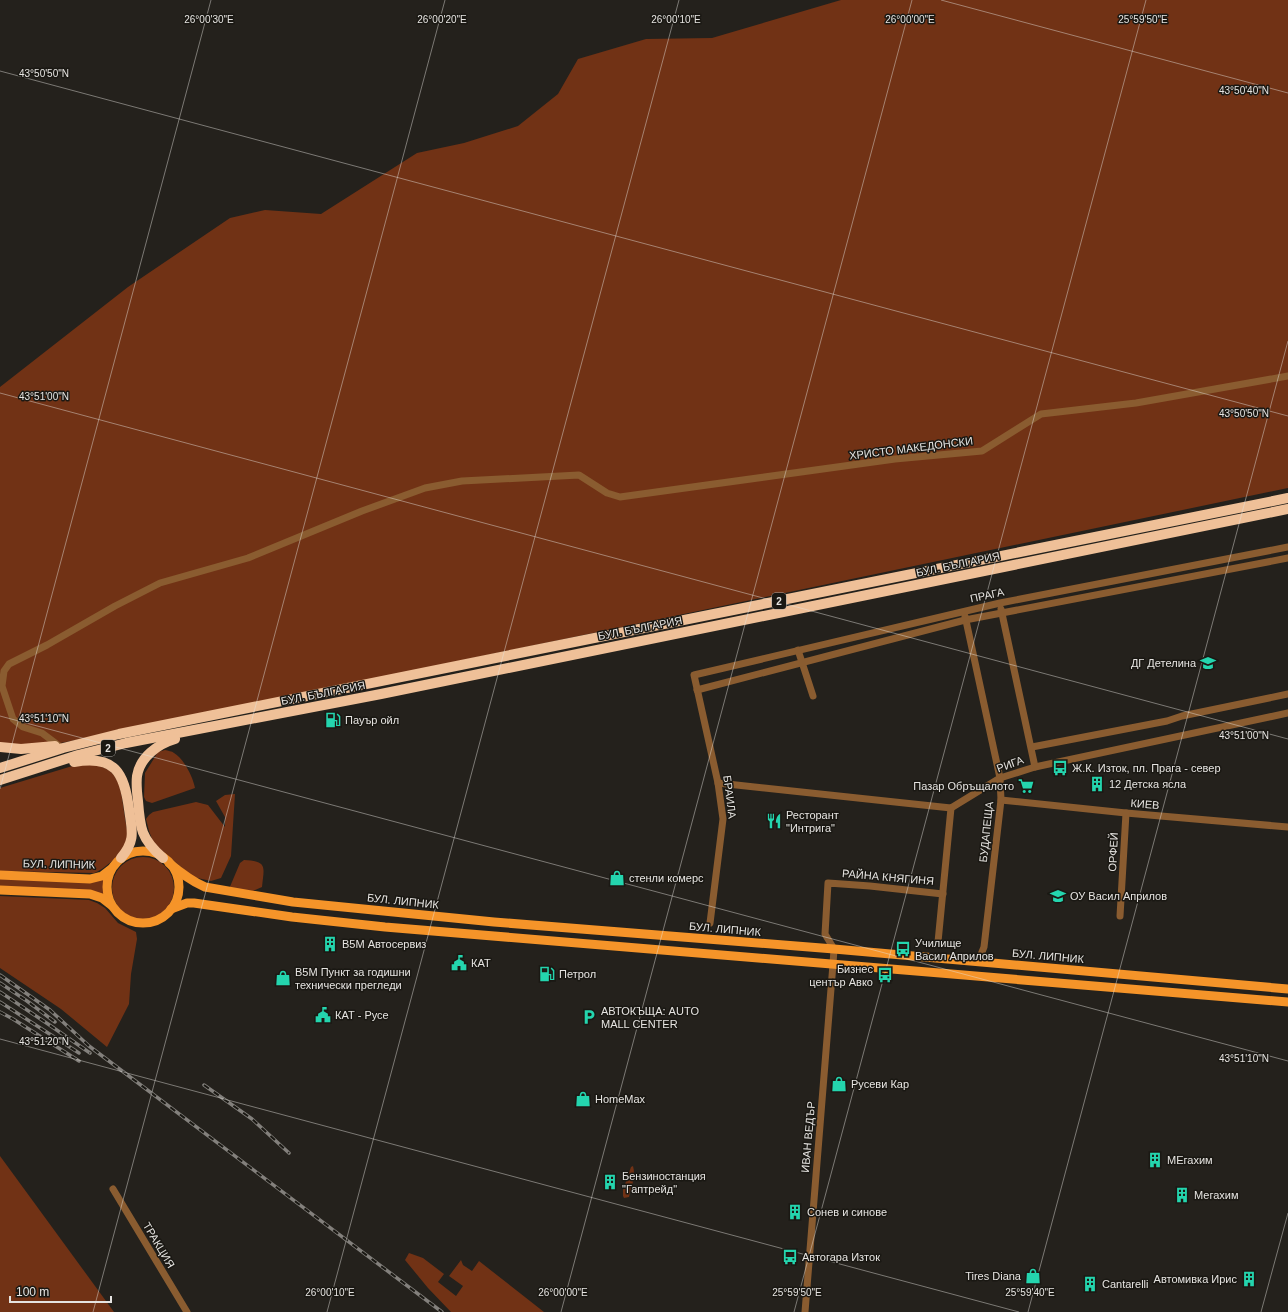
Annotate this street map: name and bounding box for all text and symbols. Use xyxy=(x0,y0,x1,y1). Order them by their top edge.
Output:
text: 26°00'30"E xyxy=(184,14,234,25)
text: 26°00'20"E xyxy=(417,14,467,25)
text: 26°00'10"E xyxy=(651,14,701,25)
text: 26°00'00"E xyxy=(885,14,935,25)
text: 25°59'50"E xyxy=(1118,14,1168,25)
text: 43°50'50"N xyxy=(19,68,69,79)
text: 43°50'40"N xyxy=(1219,85,1269,96)
text: 43°51'00"N xyxy=(19,391,69,402)
text: 43°50'50"N xyxy=(1219,408,1269,419)
street label: ХРИСТО МАКЕДОНСКИ xyxy=(849,434,973,462)
street label: БУЛ. БЪЛГАРИЯ xyxy=(915,549,1001,579)
street label: ПРАГА xyxy=(969,585,1006,604)
road number: 2 xyxy=(772,593,786,609)
street label: БУЛ. БЪЛГАРИЯ xyxy=(597,614,683,642)
school or university icon: ДГ Детелина xyxy=(1199,654,1217,672)
place label: ДГ Детелина xyxy=(1131,657,1197,669)
street label: БУЛ. БЪЛГАРИЯ xyxy=(280,679,366,707)
fuel station icon: Пауър ойл xyxy=(324,711,342,729)
text: 43°51'10"N xyxy=(19,713,69,724)
place label: Пауър ойл xyxy=(345,714,399,726)
text: 43°51'00"N xyxy=(1219,730,1269,741)
road number: 2 xyxy=(101,740,115,756)
street label: РИГА xyxy=(995,753,1026,774)
bus stop icon: Ж.К. Изток, пл. Прага - север xyxy=(1051,759,1069,777)
place label: Ж.К. Изток, пл. Прага - север xyxy=(1072,762,1221,774)
street label: БРАИЛА xyxy=(721,775,739,820)
building icon: 12 Детска ясла xyxy=(1088,775,1106,793)
supermarket icon: Пазар Обръщалото xyxy=(1017,777,1035,795)
place label: 12 Детска ясла xyxy=(1109,778,1187,790)
place label: Пазар Обръщалото xyxy=(913,780,1014,792)
street label: КИЕВ xyxy=(1130,797,1160,811)
street label: БУДАПЕЩА xyxy=(977,800,995,863)
place label: Ресторант "Интрига" xyxy=(786,809,839,834)
restaurant icon: Ресторант "Интрига" xyxy=(765,812,783,830)
street label: ОРФЕЙ xyxy=(1106,832,1120,872)
street label: БУЛ. ЛИПНИК xyxy=(23,857,96,871)
street label: РАЙНА КНЯГИНЯ xyxy=(842,867,935,887)
shop icon: стенли комерс xyxy=(608,869,626,887)
place label: стенли комерс xyxy=(629,872,704,884)
school or university icon: ОУ Васил Априлов xyxy=(1049,887,1067,905)
place label: ОУ Васил Априлов xyxy=(1070,890,1167,902)
street label: БУЛ. ЛИПНИК xyxy=(366,891,440,911)
street label: БУЛ. ЛИПНИК xyxy=(689,920,762,938)
building icon: В5М Автосервиз xyxy=(321,935,339,953)
place label: Училище Васил Априлов xyxy=(915,937,994,962)
place label: В5М Автосервиз xyxy=(342,938,426,950)
bus stop icon: Училище Васил Априлов xyxy=(894,940,912,958)
street label: БУЛ. ЛИПНИК xyxy=(1012,947,1085,965)
public building icon: КАТ xyxy=(450,954,468,972)
place label: КАТ xyxy=(471,957,491,969)
place label: Бизнес център Авко xyxy=(809,963,873,988)
fuel station icon: Петрол xyxy=(538,965,556,983)
place label: В5М Пункт за годишни технически прегледи xyxy=(295,966,411,991)
bus stop icon: Бизнес център Авко xyxy=(876,966,894,984)
place label: Петрол xyxy=(559,968,596,980)
shop icon: В5М Пункт за годишни технически прегледи xyxy=(274,969,292,987)
place label: АВТОКЪЩА: AUTO MALL CENTER xyxy=(601,1005,699,1030)
public building icon: КАТ - Русе xyxy=(314,1006,332,1024)
parking icon: АВТОКЪЩА: AUTO MALL CENTER xyxy=(580,1008,598,1026)
place label: КАТ - Русе xyxy=(335,1009,389,1021)
text: 43°51'20"N xyxy=(19,1036,69,1047)
text: 43°51'10"N xyxy=(1219,1053,1269,1064)
shop icon: Русеви Кар xyxy=(830,1075,848,1093)
place label: Русеви Кар xyxy=(851,1078,909,1090)
shop icon: HomeMax xyxy=(574,1090,592,1108)
place label: HomeMax xyxy=(595,1093,646,1105)
street label: ИВАН ВЕДЪР xyxy=(799,1101,817,1173)
building icon: МЕгахим xyxy=(1146,1151,1164,1169)
place label: МЕгахим xyxy=(1167,1154,1213,1166)
place label: Бензиностанция "Гаптрейд" xyxy=(622,1170,706,1195)
building icon: Бензиностанция "Гаптрейд" xyxy=(601,1173,619,1191)
building icon: Мегахим xyxy=(1173,1186,1191,1204)
place label: Мегахим xyxy=(1194,1189,1239,1201)
building icon: Сонев и синове xyxy=(786,1203,804,1221)
place label: Сонев и синове xyxy=(807,1206,887,1218)
street label: ТРАКЦИЯ xyxy=(141,1220,177,1270)
bus stop icon: Автогара Изток xyxy=(781,1248,799,1266)
place label: Автогара Изток xyxy=(802,1251,880,1263)
shop icon: Tires Diana xyxy=(1024,1267,1042,1285)
place label: Tires Diana xyxy=(965,1270,1022,1282)
building icon: Автомивка Ирис xyxy=(1240,1270,1258,1288)
place label: Автомивка Ирис xyxy=(1154,1273,1237,1285)
building icon: Cantarelli xyxy=(1081,1275,1099,1293)
scale bar xyxy=(10,1278,111,1304)
place label: Cantarelli xyxy=(1102,1278,1148,1290)
text: 100 m xyxy=(16,1285,49,1299)
text: 26°00'10"E xyxy=(305,1287,355,1298)
text: 26°00'00"E xyxy=(538,1287,588,1298)
text: 25°59'50"E xyxy=(772,1287,822,1298)
text: 25°59'40"E xyxy=(1005,1287,1055,1298)

